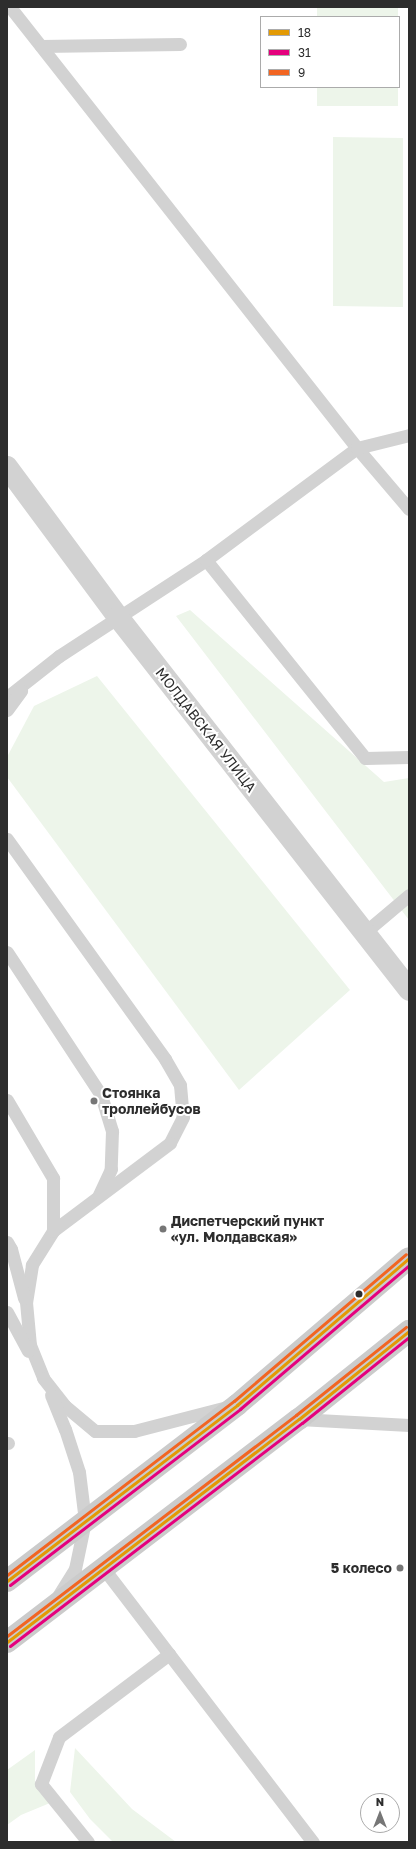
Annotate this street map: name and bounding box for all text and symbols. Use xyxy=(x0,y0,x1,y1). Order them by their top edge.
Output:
legend xyxy=(260,16,400,88)
text: 18 xyxy=(298,25,311,40)
text: 31 xyxy=(298,45,311,60)
text: 9 xyxy=(298,65,305,80)
street label: МОЛДАВСКАЯ УЛИЦА xyxy=(152,664,260,796)
place label: Стоянка троллейбусов xyxy=(102,1085,201,1118)
marker: Стоянка троллейбусов xyxy=(89,1096,99,1106)
place label: Диспетчерский пункт «ул. Молдавская» xyxy=(171,1213,324,1246)
marker: Диспетчерский пункт «ул. Молдавская» xyxy=(158,1224,168,1234)
unlabelled marker xyxy=(354,1289,364,1299)
place label: 5 колесо xyxy=(331,1560,392,1576)
marker: 5 колесо xyxy=(395,1563,405,1573)
north arrow xyxy=(360,1793,400,1833)
text: N xyxy=(376,1795,384,1808)

